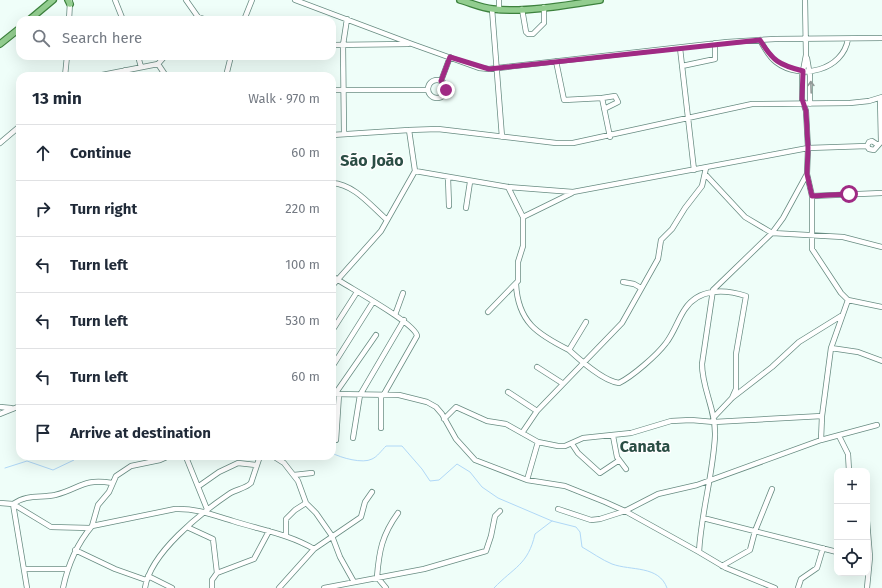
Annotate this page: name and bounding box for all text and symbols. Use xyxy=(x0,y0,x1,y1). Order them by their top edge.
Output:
search box xyxy=(16,16,336,60)
icon: search xyxy=(30,27,52,49)
text: Search here xyxy=(62,29,142,47)
route end xyxy=(437,81,455,99)
one-way arrow xyxy=(807,81,815,94)
text: 13 min xyxy=(32,88,82,109)
text: Walk · 970 m xyxy=(248,91,320,106)
icon: ahead xyxy=(32,142,54,164)
text: Continue xyxy=(70,144,131,162)
text: 60 m xyxy=(291,145,320,160)
district label: São João xyxy=(340,151,404,170)
route start xyxy=(840,185,858,203)
icon: right xyxy=(32,198,54,220)
text: Turn right xyxy=(70,200,137,218)
text: 220 m xyxy=(285,201,320,216)
icon: left xyxy=(32,254,54,276)
text: Turn left xyxy=(70,256,128,274)
text: 100 m xyxy=(285,257,320,272)
icon: left xyxy=(32,310,54,332)
text: Turn left xyxy=(70,312,128,330)
text: 530 m xyxy=(285,313,320,328)
icon: left xyxy=(32,366,54,388)
text: Turn left xyxy=(70,368,128,386)
text: 60 m xyxy=(291,369,320,384)
icon: arrive xyxy=(32,422,54,444)
text: Arrive at destination xyxy=(70,424,211,442)
district label: Canata xyxy=(620,437,671,456)
map controls xyxy=(834,468,870,576)
button: + xyxy=(834,468,870,504)
button: − xyxy=(834,504,870,540)
button: locate xyxy=(834,540,870,576)

